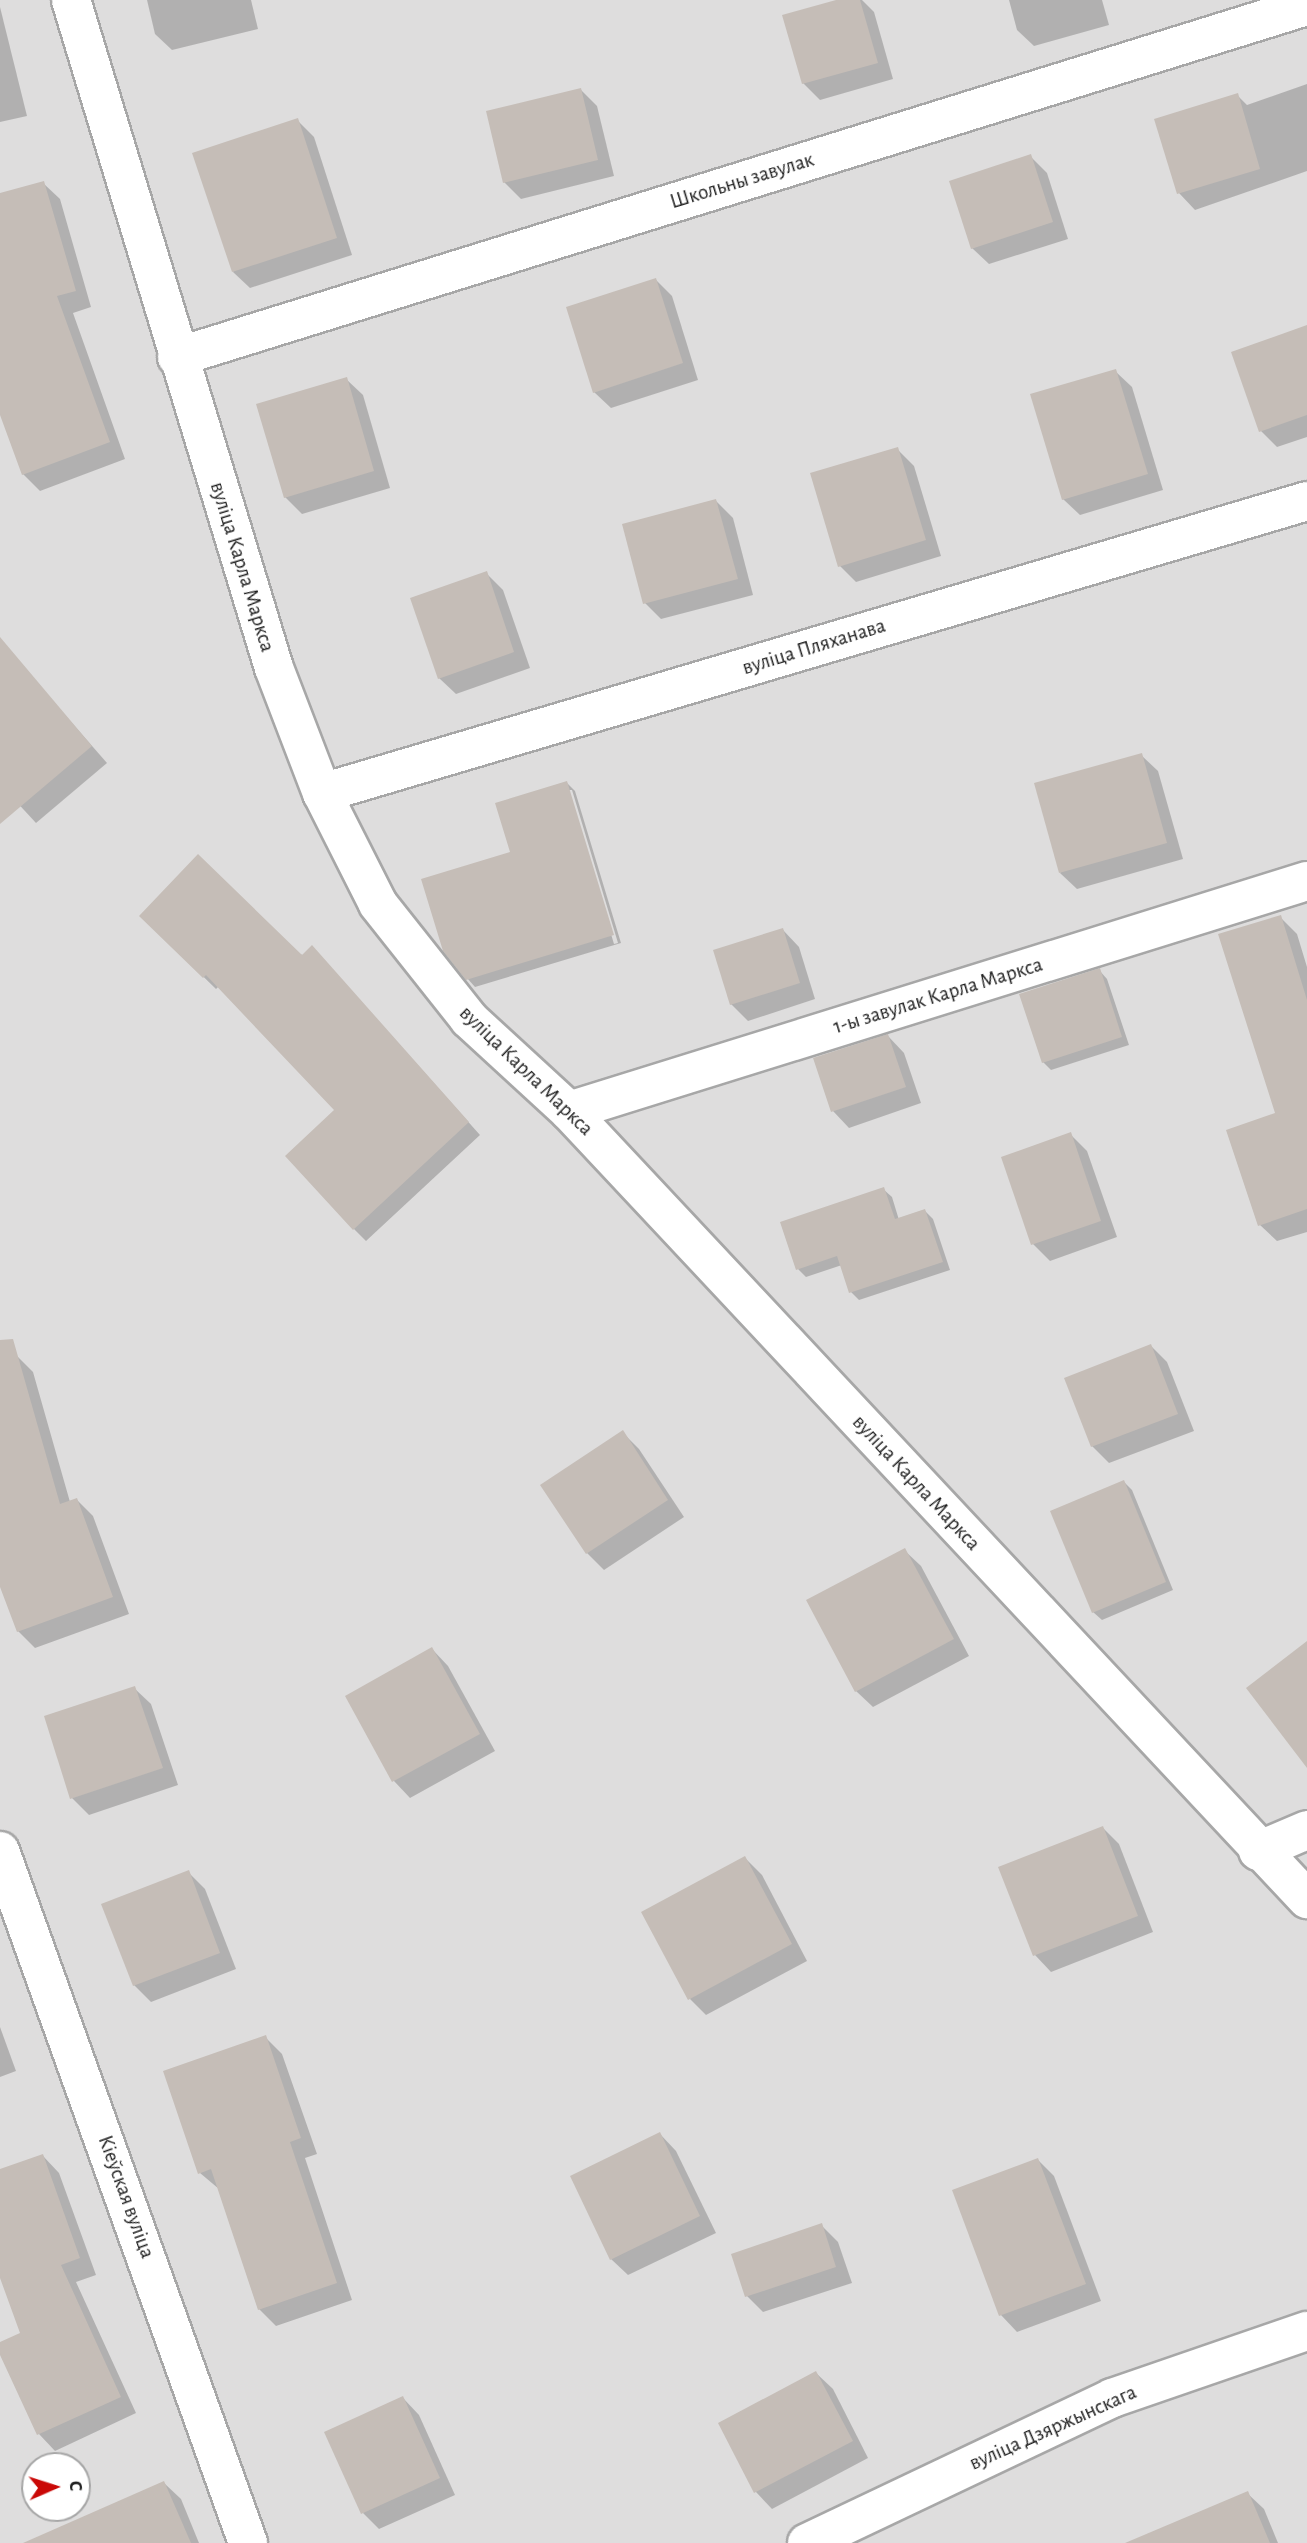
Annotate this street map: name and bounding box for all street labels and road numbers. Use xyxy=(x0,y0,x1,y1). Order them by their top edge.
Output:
street label: Школьны завулак xyxy=(667,147,817,215)
street label: вуліца Карла Маркса xyxy=(204,479,280,655)
street label: вуліца Пляханава xyxy=(739,613,889,681)
street label: 1-ы завулак Карла Маркса xyxy=(830,952,1046,1040)
street label: вуліца Карла Маркса xyxy=(454,1001,598,1141)
street label: вуліца Карла Маркса xyxy=(847,1410,985,1556)
street label: Кіеўская вуліца xyxy=(92,2132,160,2262)
street label: вуліца Дзяржынскага xyxy=(966,2380,1140,2476)

